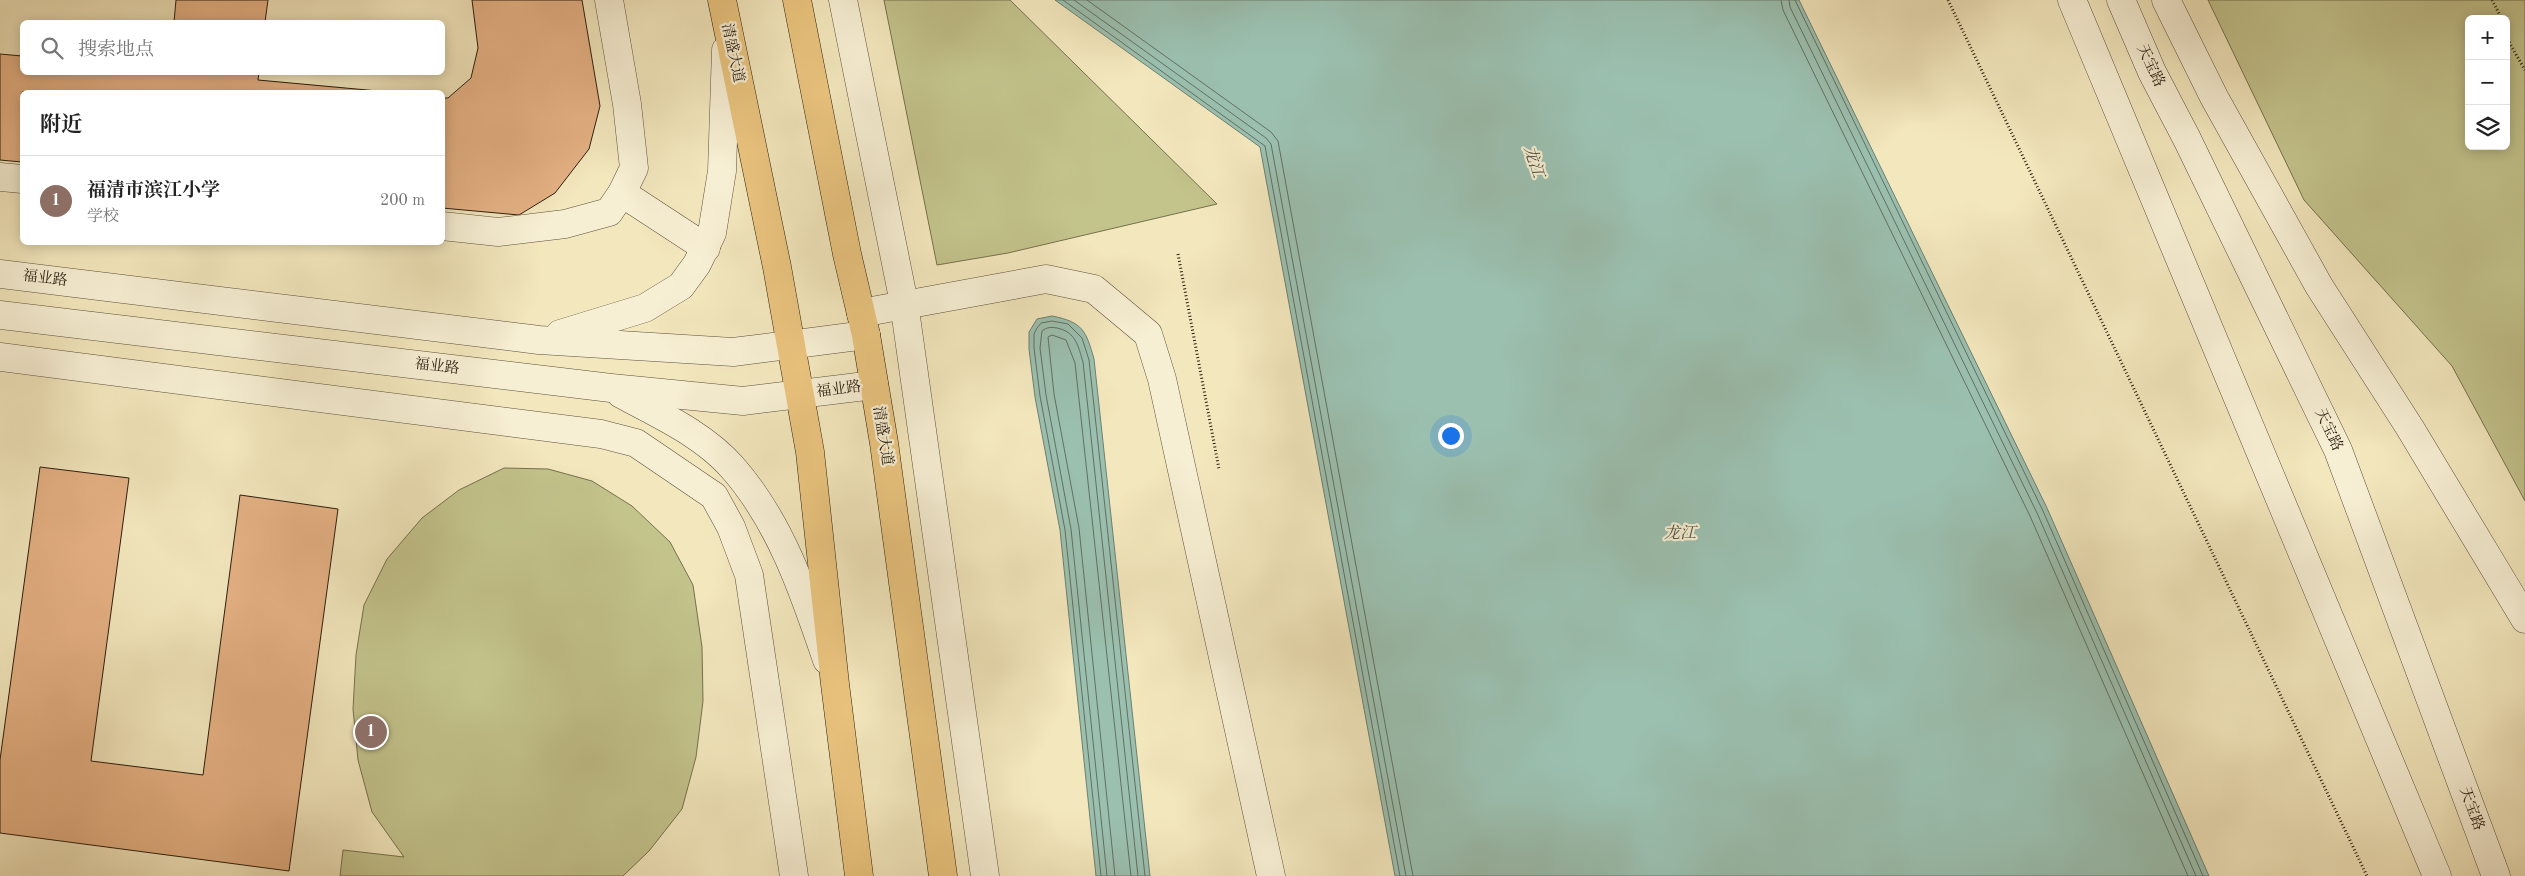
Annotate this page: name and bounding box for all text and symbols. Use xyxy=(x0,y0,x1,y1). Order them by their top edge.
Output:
map controls xyxy=(2465,15,2510,150)
button: + xyxy=(2465,15,2510,60)
search box xyxy=(20,20,445,75)
street label: 清盛大道 xyxy=(718,21,749,84)
icon: search xyxy=(38,34,66,62)
text: 搜索地点 xyxy=(78,41,154,60)
street label: 天宝路 xyxy=(2134,42,2168,90)
button: − xyxy=(2465,60,2510,105)
button: layers xyxy=(2465,105,2510,150)
text: 附近 xyxy=(40,115,82,136)
water label: 龙江 xyxy=(1520,144,1548,182)
text: 福清市滨江小学 xyxy=(87,182,220,201)
text: 1 xyxy=(51,193,61,209)
text: 200 m xyxy=(380,193,425,209)
text: 学校 xyxy=(87,209,119,225)
street label: 福业路 xyxy=(22,267,68,289)
street label: 福业路 xyxy=(414,355,460,377)
street label: 福业路 xyxy=(816,378,862,400)
street label: 清盛大道 xyxy=(870,405,897,467)
street label: 天宝路 xyxy=(2312,406,2346,454)
your location xyxy=(1438,423,1464,449)
water label: 龙江 xyxy=(1664,524,1698,542)
pin: 1 xyxy=(355,713,387,751)
street label: 天宝路 xyxy=(2456,785,2488,833)

